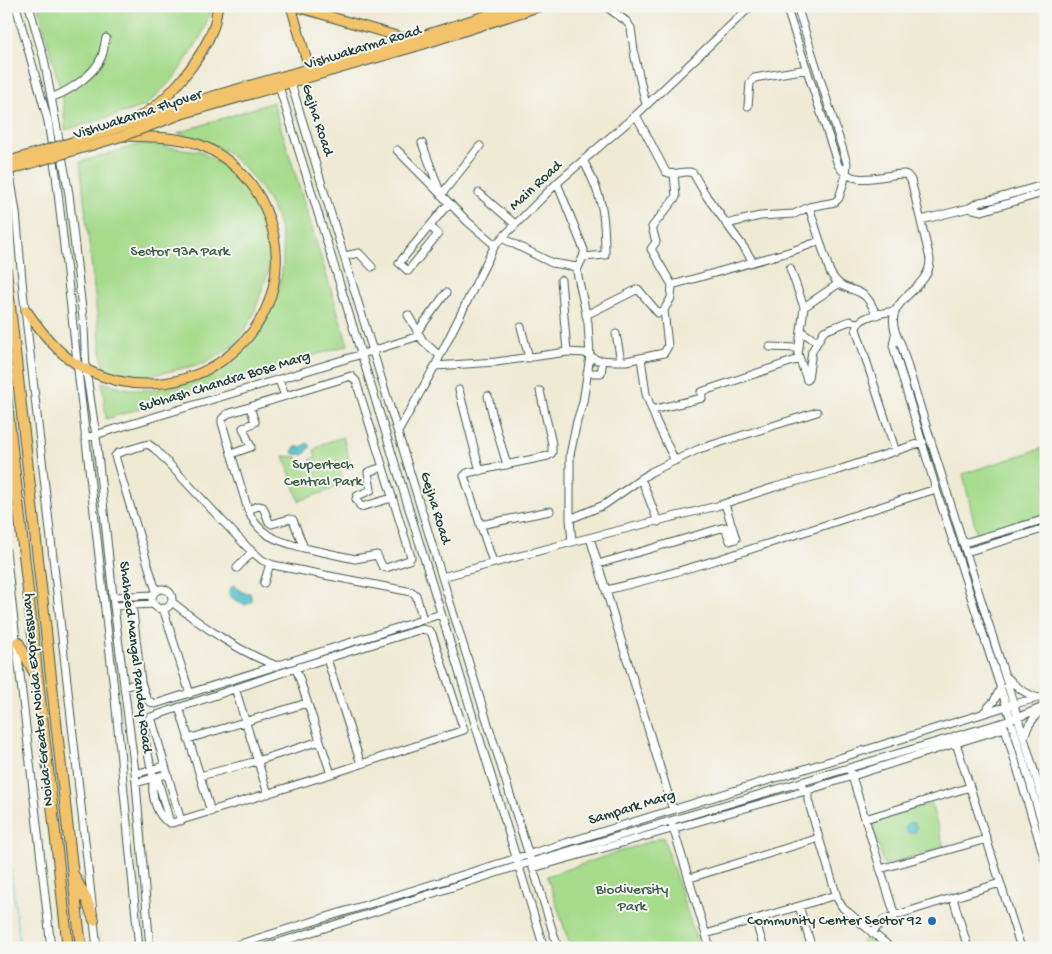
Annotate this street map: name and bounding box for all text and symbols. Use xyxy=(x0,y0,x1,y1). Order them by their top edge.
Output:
street label: Vishwakarma Road xyxy=(302,21,425,75)
street label: Gejha Road xyxy=(297,82,337,159)
street label: Vishwakarma Flyover xyxy=(71,85,206,145)
street label: Main Road xyxy=(506,156,567,215)
park label: Sector 93A Park xyxy=(131,243,231,261)
street label: Subhash Chandra Bose Marg xyxy=(137,347,313,417)
park label: Supertech Central Park xyxy=(284,456,363,491)
street label: Gejha Road xyxy=(416,470,455,547)
street label: Shaheed Mangal Pandey Road xyxy=(114,560,156,755)
street label: Noida-Greater Noida Expressway xyxy=(18,592,58,807)
street label: Sampark Marg xyxy=(586,786,678,830)
park label: Biodiversity Park xyxy=(595,881,669,916)
place label: Community Center Sector 92 xyxy=(747,912,922,930)
marker: Community Center Sector 92 xyxy=(926,915,938,927)

